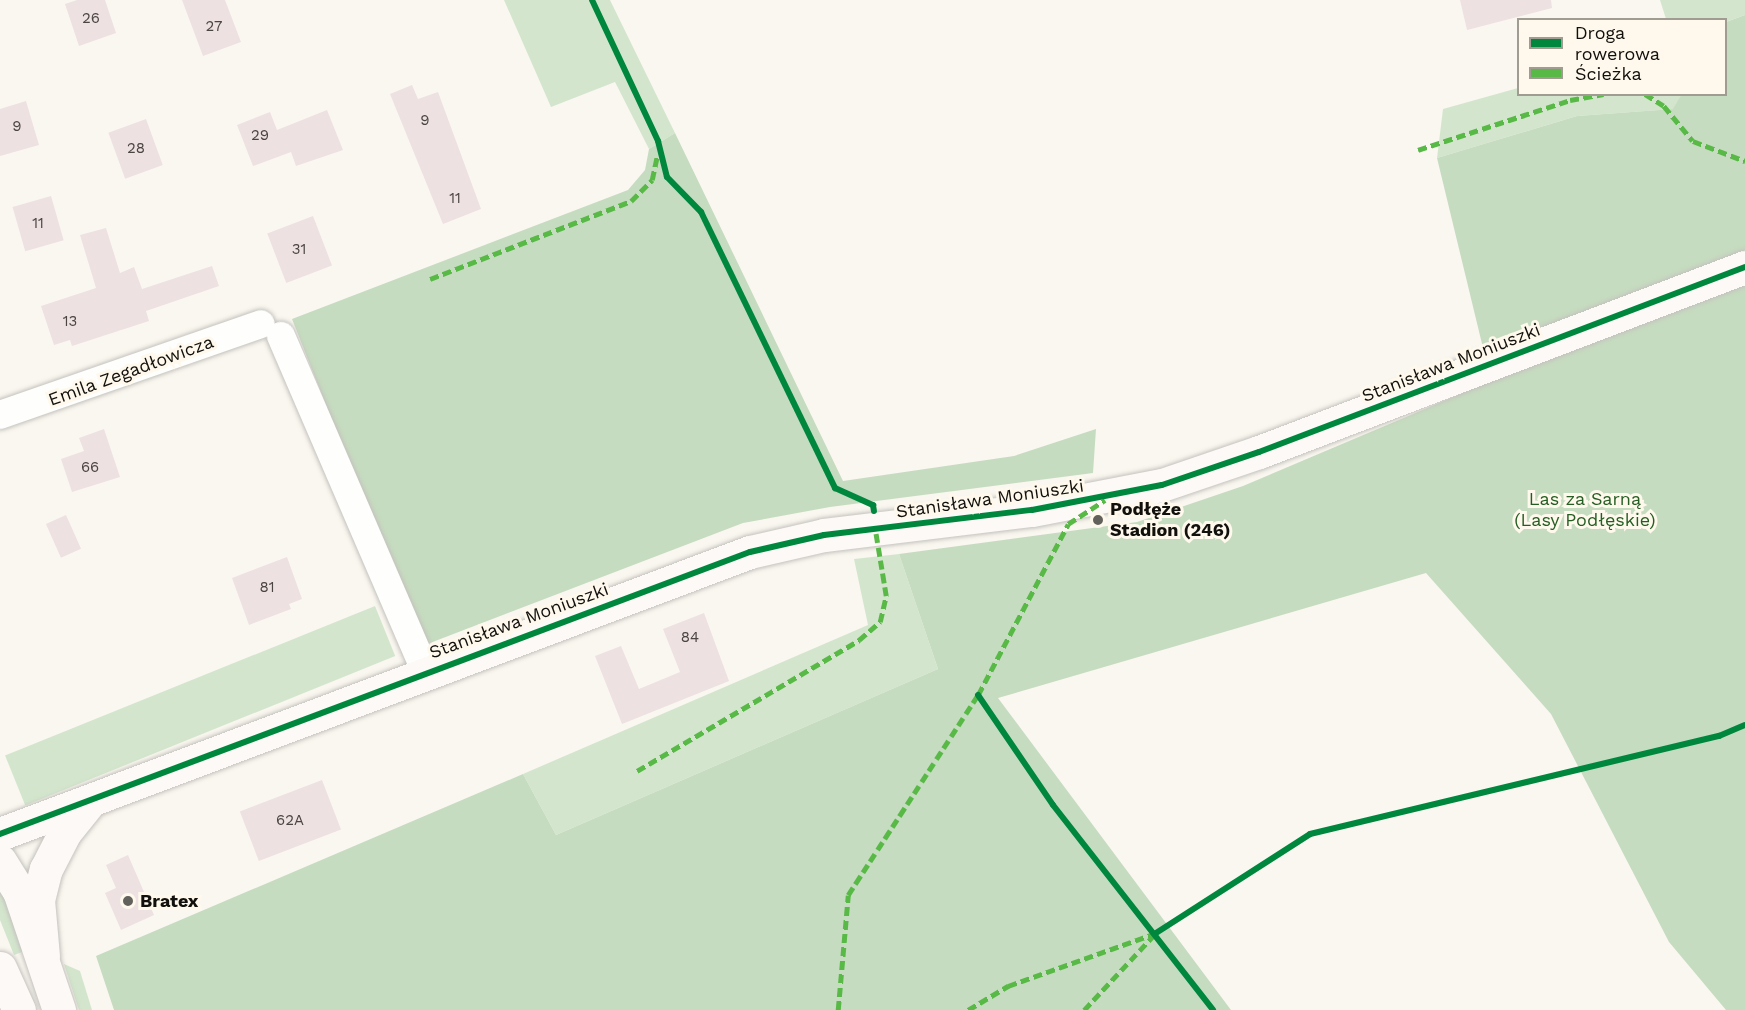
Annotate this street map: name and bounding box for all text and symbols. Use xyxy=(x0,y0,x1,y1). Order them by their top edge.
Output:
house number: 26 xyxy=(82,10,100,28)
house number: 27 xyxy=(206,18,222,36)
legend xyxy=(1517,18,1727,96)
text: Droga rowerowa xyxy=(1575,22,1660,64)
text: Ścieżka xyxy=(1575,63,1642,84)
house number: 9 xyxy=(420,112,430,130)
house number: 9 xyxy=(12,118,22,136)
house number: 29 xyxy=(251,127,269,145)
house number: 28 xyxy=(127,140,145,158)
house number: 11 xyxy=(449,190,461,208)
house number: 11 xyxy=(32,215,44,233)
house number: 31 xyxy=(292,241,306,259)
house number: 13 xyxy=(63,313,77,331)
street label: Stanisława Moniuszki xyxy=(1359,319,1543,407)
street label: Emila Zegadłowicza xyxy=(45,331,217,411)
house number: 66 xyxy=(81,459,99,477)
street label: Stanisława Moniuszki xyxy=(895,475,1085,523)
park label: Las za Sarną (Lasy Podłęskie) xyxy=(1514,489,1656,532)
place label: Podłęże Stadion (246) xyxy=(1110,499,1231,542)
marker: Podłęże Stadion (246) xyxy=(1091,513,1105,527)
street label: Stanisława Moniuszki xyxy=(426,578,612,664)
house number: 81 xyxy=(259,579,275,597)
house number: 84 xyxy=(681,629,699,647)
house number: 62A xyxy=(276,812,304,830)
place label: Bratex xyxy=(140,890,198,912)
marker: Bratex xyxy=(121,894,135,908)

